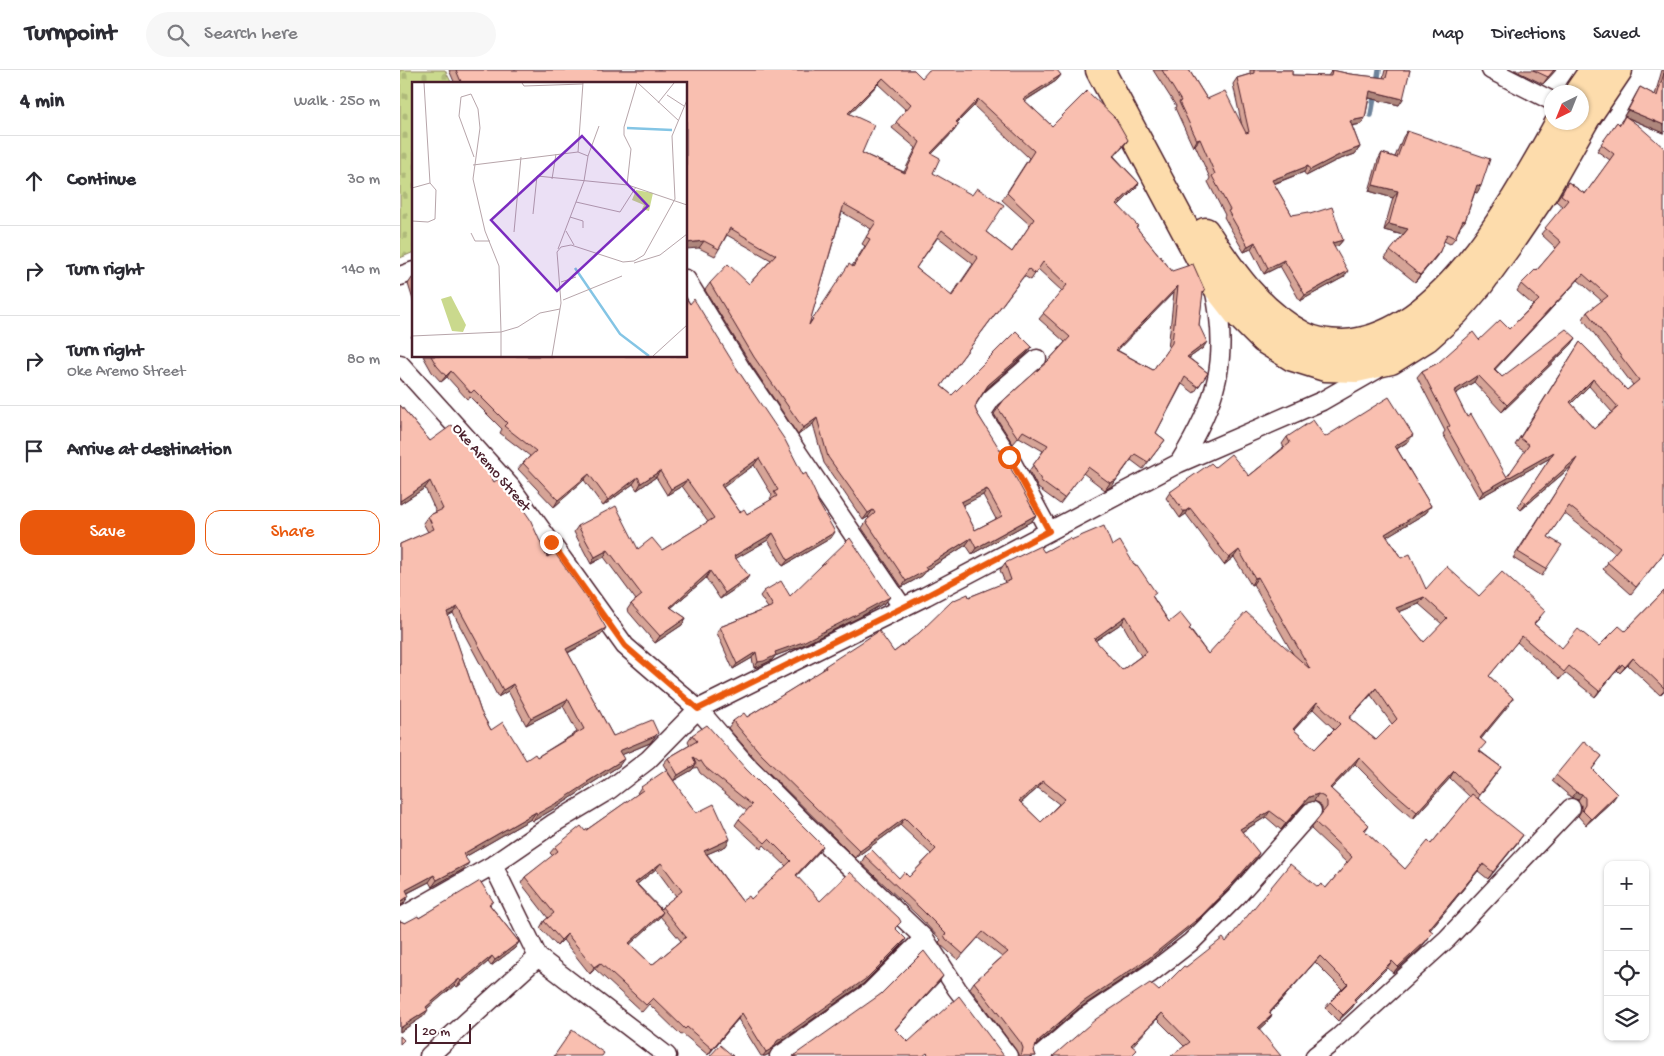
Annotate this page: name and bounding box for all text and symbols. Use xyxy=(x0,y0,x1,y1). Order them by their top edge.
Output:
search box xyxy=(146,12,496,57)
text: Turnpoint xyxy=(25,20,116,49)
icon: search xyxy=(164,21,192,49)
text: Search here xyxy=(204,23,298,46)
text: Map xyxy=(1432,24,1464,45)
text: Directions xyxy=(1492,24,1565,45)
text: Saved xyxy=(1593,24,1639,45)
inset map xyxy=(412,82,688,358)
north arrow xyxy=(1544,85,1589,130)
text: 4 min xyxy=(20,90,64,115)
text: Walk · 250 m xyxy=(294,93,380,112)
icon: ahead xyxy=(20,167,48,195)
text: Continue xyxy=(67,169,136,192)
text: 30 m xyxy=(347,171,380,190)
icon: right xyxy=(20,257,48,285)
text: Turn right xyxy=(67,259,143,282)
text: 140 m xyxy=(342,261,380,280)
text: Turn right xyxy=(67,340,143,363)
icon: right xyxy=(20,347,48,375)
text: 80 m xyxy=(347,351,380,370)
text: Oke Aremo Street xyxy=(67,363,185,382)
street label: Oke Aremo Street xyxy=(448,420,535,517)
icon: arrive xyxy=(20,437,48,465)
text: Arrive at destination xyxy=(67,439,231,462)
route start xyxy=(998,446,1021,469)
button: Save xyxy=(20,510,195,555)
button: Share xyxy=(205,510,380,555)
route end xyxy=(540,531,563,554)
map controls xyxy=(1604,861,1649,1041)
button: + xyxy=(1604,861,1649,906)
button: − xyxy=(1604,906,1649,951)
button: locate xyxy=(1604,951,1649,996)
button: layers xyxy=(1604,996,1649,1041)
scale bar xyxy=(415,1021,471,1044)
text: 20 m xyxy=(422,1024,450,1041)

